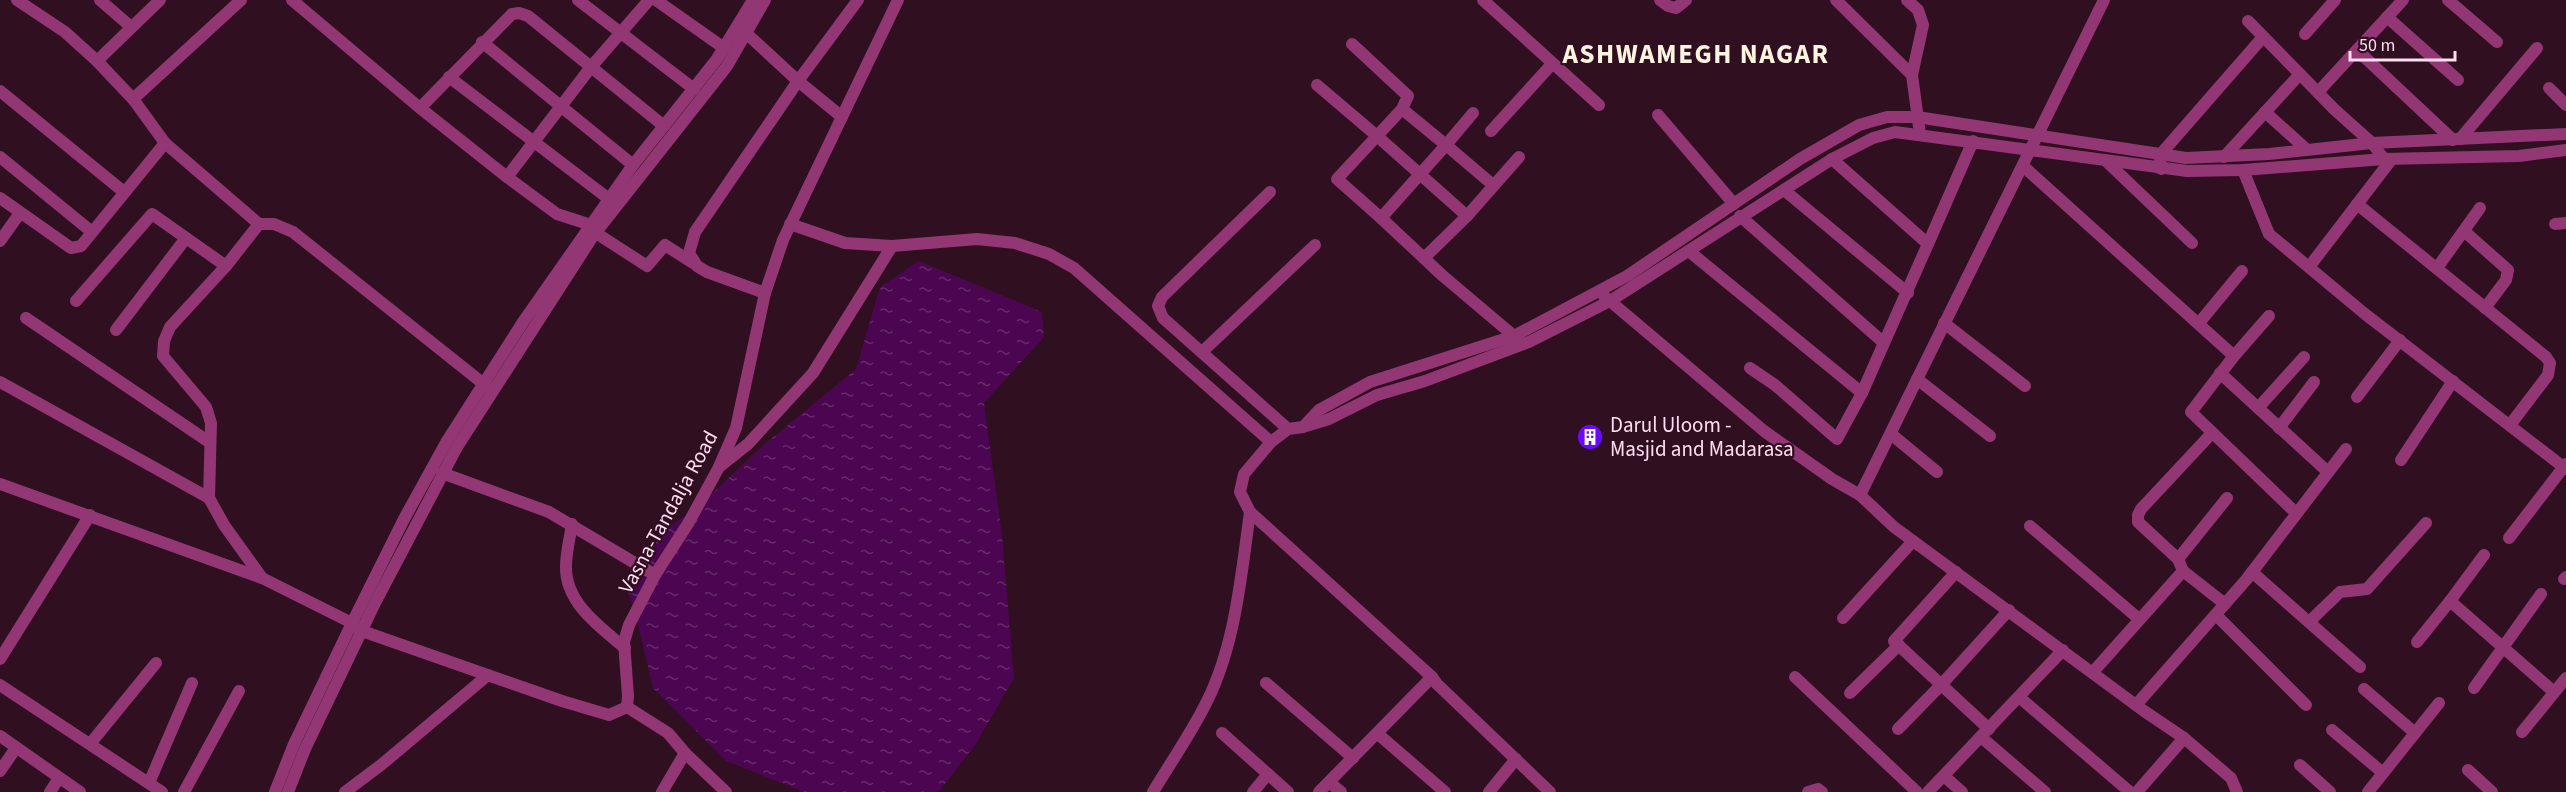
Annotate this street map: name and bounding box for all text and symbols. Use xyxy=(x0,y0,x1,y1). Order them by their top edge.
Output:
scale bar xyxy=(2350,24,2455,62)
text: 50 m xyxy=(2359,33,2395,58)
district label: ASHWAMEGH NAGAR xyxy=(1562,35,1829,74)
place label: Darul Uloom - Masjid and Madarasa xyxy=(1610,410,1794,464)
building icon: Darul Uloom - Masjid and Madarasa xyxy=(1575,422,1605,452)
street label: Vasna-Tandalja Road xyxy=(611,425,725,599)

